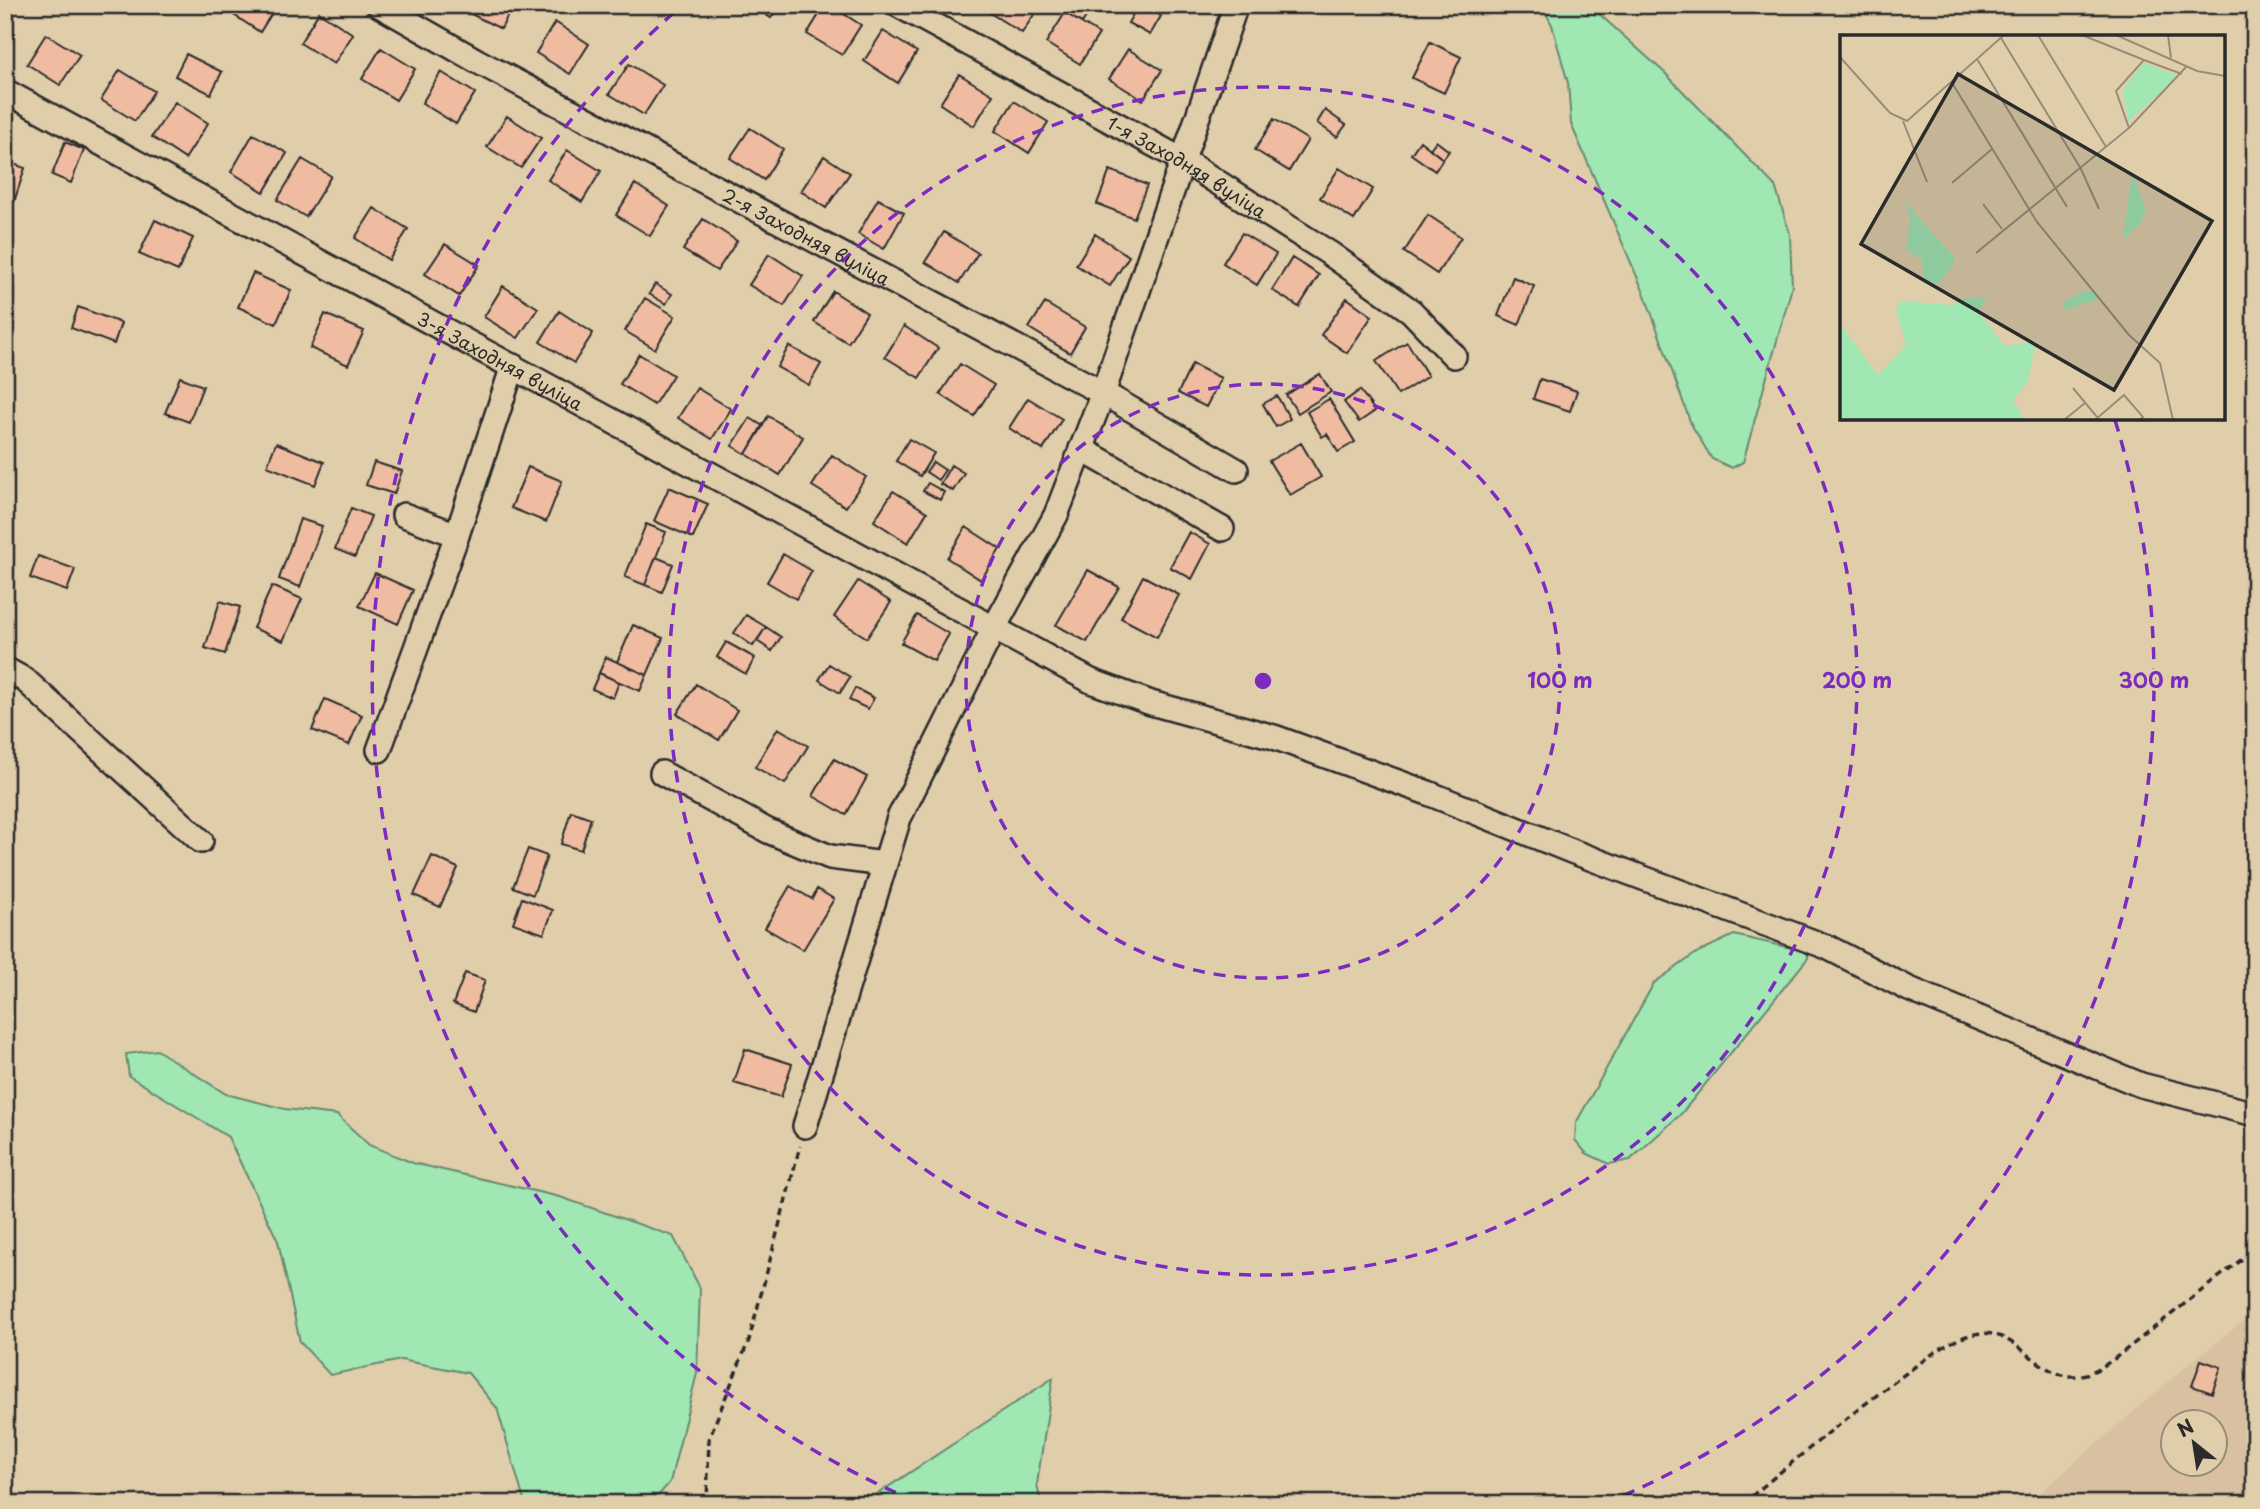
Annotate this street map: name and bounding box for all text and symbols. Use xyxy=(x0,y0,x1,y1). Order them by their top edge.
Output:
inset map xyxy=(1840,35,2225,420)
street label: 1-я Заходняя вуліца xyxy=(1103,108,1272,224)
street label: 2-я Заходняя вуліца xyxy=(718,180,895,291)
street label: 3-я Заходняя вуліца xyxy=(413,304,588,416)
text: 100 m xyxy=(1527,663,1593,695)
text: 200 m xyxy=(1822,663,1892,695)
text: 300 m xyxy=(2119,663,2189,695)
centre of rings xyxy=(1251,669,1275,693)
north arrow xyxy=(2158,1408,2228,1478)
text: N xyxy=(2171,1412,2199,1443)

